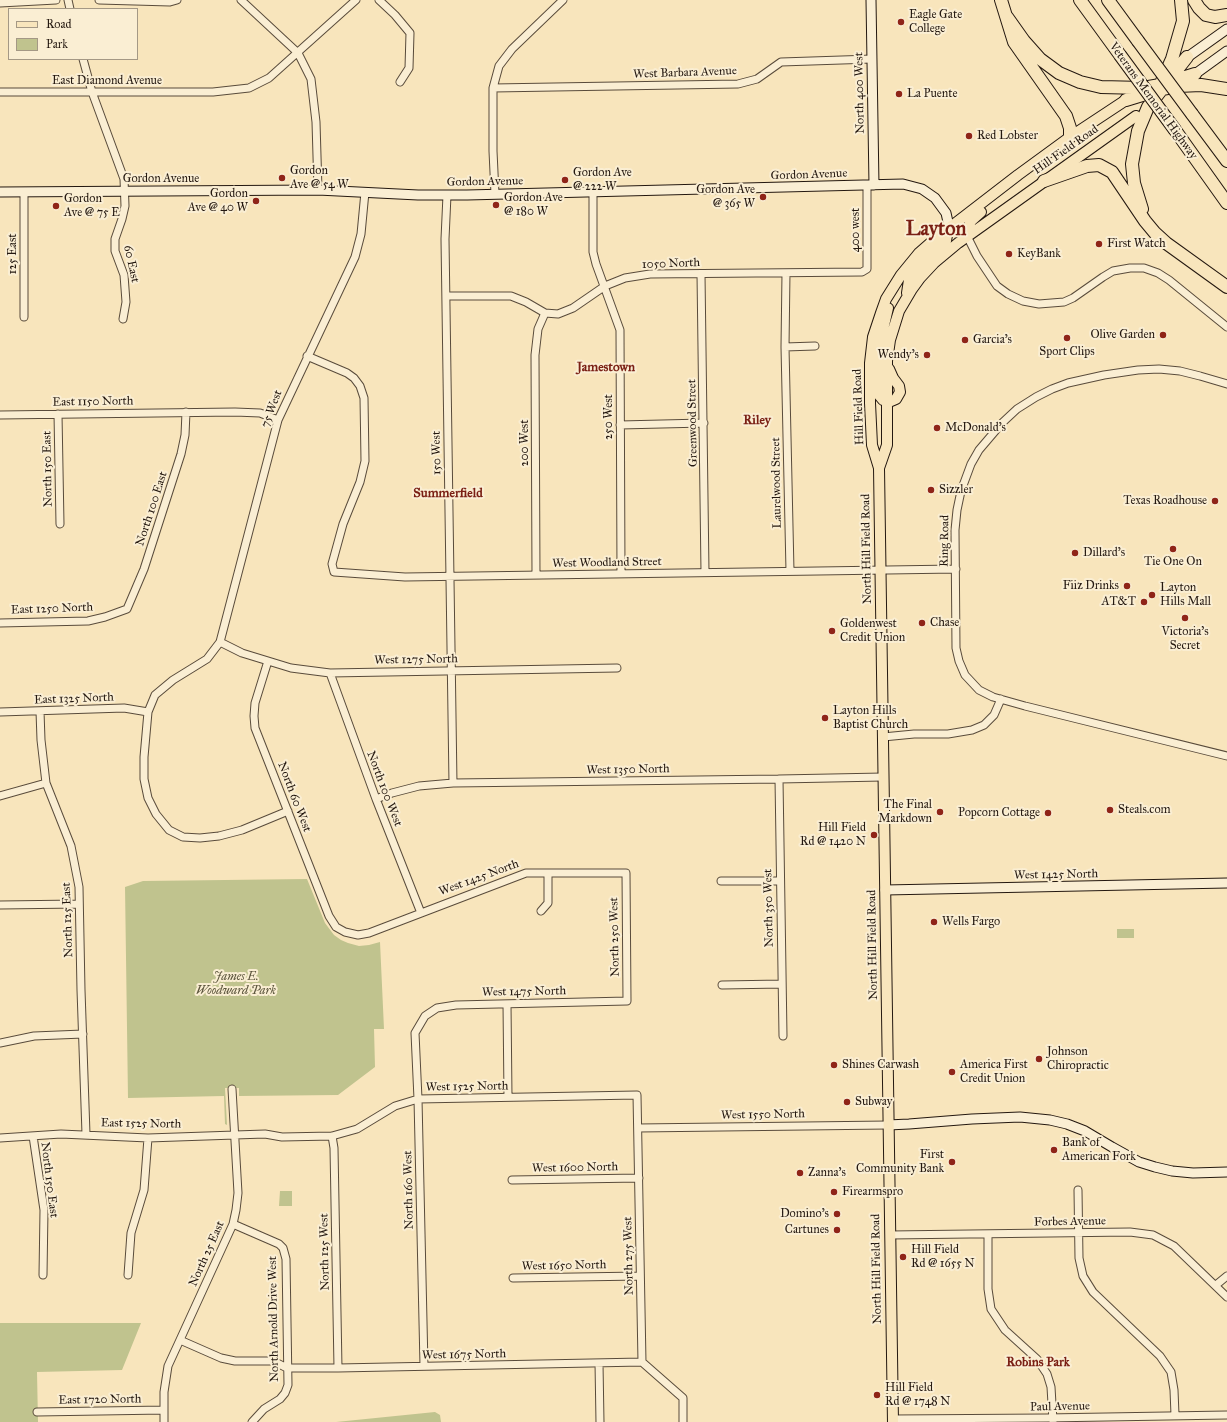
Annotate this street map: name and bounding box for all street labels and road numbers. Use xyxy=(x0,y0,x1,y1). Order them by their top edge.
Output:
street label: Veterans Memorial Highway xyxy=(1106,40,1200,162)
street label: North 400 West xyxy=(852,52,868,134)
street label: West Barbara Avenue xyxy=(633,64,737,82)
street label: East Diamond Avenue xyxy=(52,74,162,88)
street label: Hill Field Road xyxy=(1031,122,1101,178)
street label: Gordon Avenue xyxy=(770,166,848,184)
street label: Gordon Avenue xyxy=(123,172,199,186)
street label: Gordon Avenue xyxy=(447,174,523,190)
street label: 400 west xyxy=(849,208,863,252)
street label: 125 East xyxy=(6,233,20,275)
street label: 60 East xyxy=(120,244,142,284)
street label: 1050 North xyxy=(642,256,700,272)
street label: Hill Field Road xyxy=(850,369,868,445)
street label: Greenwood Street xyxy=(685,379,701,467)
street label: 75 West xyxy=(258,388,286,430)
street label: East 1150 North xyxy=(52,394,134,410)
street label: 250 West xyxy=(602,394,616,440)
street label: 200 West xyxy=(518,420,532,466)
street label: North 150 East xyxy=(40,431,56,507)
street label: 150 West xyxy=(429,431,445,475)
street label: Laurelwood Street xyxy=(769,437,785,529)
street label: North 100 East xyxy=(133,470,171,548)
street label: North Hill Field Road xyxy=(859,494,875,604)
street label: Ring Road xyxy=(937,515,953,567)
street label: West Woodland Street xyxy=(552,555,662,571)
street label: East 1250 North xyxy=(11,600,93,618)
street label: West 1275 North xyxy=(374,652,458,668)
street label: East 1325 North xyxy=(34,690,114,708)
street label: North 100 West xyxy=(363,749,405,829)
street label: North 60 West xyxy=(274,760,314,834)
street label: West 1350 North xyxy=(586,762,670,778)
street label: West 1425 North xyxy=(437,857,521,899)
street label: West 1425 North xyxy=(1014,867,1098,883)
street label: North 350 West xyxy=(761,869,777,947)
street label: North 125 East xyxy=(59,882,77,958)
street label: North Hill Field Road xyxy=(865,890,881,1000)
street label: North 250 West xyxy=(607,897,623,977)
street label: West 1475 North xyxy=(482,984,566,1000)
street label: West 1525 North xyxy=(425,1079,509,1095)
street label: West 1550 North xyxy=(721,1107,805,1123)
street label: East 1525 North xyxy=(101,1116,181,1132)
street label: North 150 East xyxy=(37,1141,61,1219)
street label: North 160 West xyxy=(401,1150,417,1230)
street label: West 1600 North xyxy=(532,1160,618,1176)
street label: North 125 West xyxy=(317,1213,333,1291)
street label: North Hill Field Road xyxy=(869,1214,885,1324)
street label: Forbes Avenue xyxy=(1034,1214,1106,1230)
street label: North 275 West xyxy=(621,1217,637,1295)
street label: North 25 East xyxy=(186,1219,228,1289)
street label: North Arnold Drive West xyxy=(266,1256,282,1382)
street label: West 1650 North xyxy=(522,1258,606,1274)
street label: West 1675 North xyxy=(422,1347,506,1363)
street label: East 1720 North xyxy=(58,1392,142,1408)
street label: Paul Avenue xyxy=(1030,1399,1090,1415)

